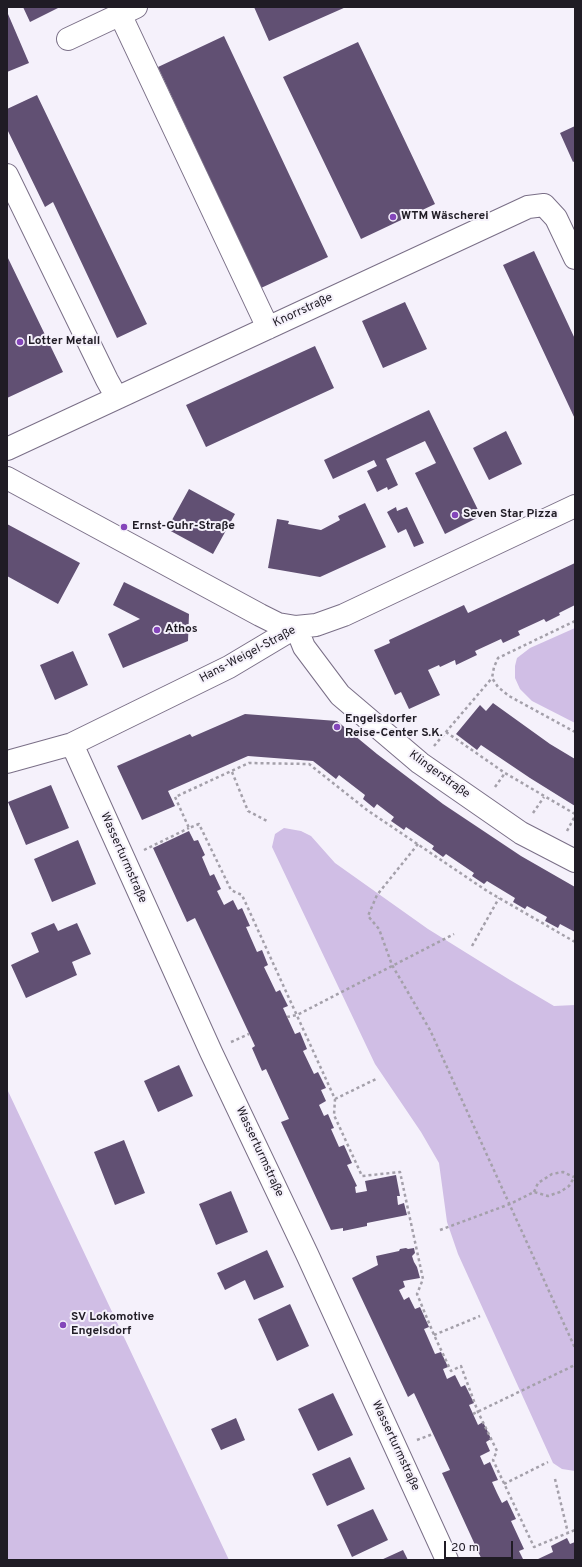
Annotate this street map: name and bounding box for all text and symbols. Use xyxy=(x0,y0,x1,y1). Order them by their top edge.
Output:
place label: WTM Wäscherei xyxy=(401,210,489,224)
marker: WTM Wäscherei xyxy=(388,212,398,222)
street label: Knorrstraße xyxy=(271,291,335,331)
place label: Lotter Metall xyxy=(28,335,100,349)
marker: Lotter Metall xyxy=(15,337,25,347)
place label: Seven Star Pizza xyxy=(463,508,557,522)
marker: Seven Star Pizza xyxy=(450,510,460,520)
place label: Ernst-Guhr-Straße xyxy=(132,520,235,534)
marker: Ernst-Guhr-Straße xyxy=(119,522,129,532)
place label: Athos xyxy=(165,623,198,637)
street label: Hans-Weigel-Straße xyxy=(198,624,298,686)
marker: Athos xyxy=(152,625,162,635)
place label: Engelsdorfer Reise-Center S.K. xyxy=(345,713,443,741)
marker: Engelsdorfer Reise-Center S.K. xyxy=(332,722,342,732)
street label: Klingerstraße xyxy=(406,748,472,802)
street label: Wasserturmstraße xyxy=(97,810,149,906)
street label: Wasserturmstraße xyxy=(232,1105,286,1199)
place label: SV Lokomotive Engelsdorf xyxy=(71,1311,154,1339)
marker: SV Lokomotive Engelsdorf xyxy=(58,1320,68,1330)
street label: Wasserturmstraße xyxy=(368,1399,422,1493)
scale bar xyxy=(446,1533,515,1559)
text: 20 m xyxy=(451,1540,479,1556)

